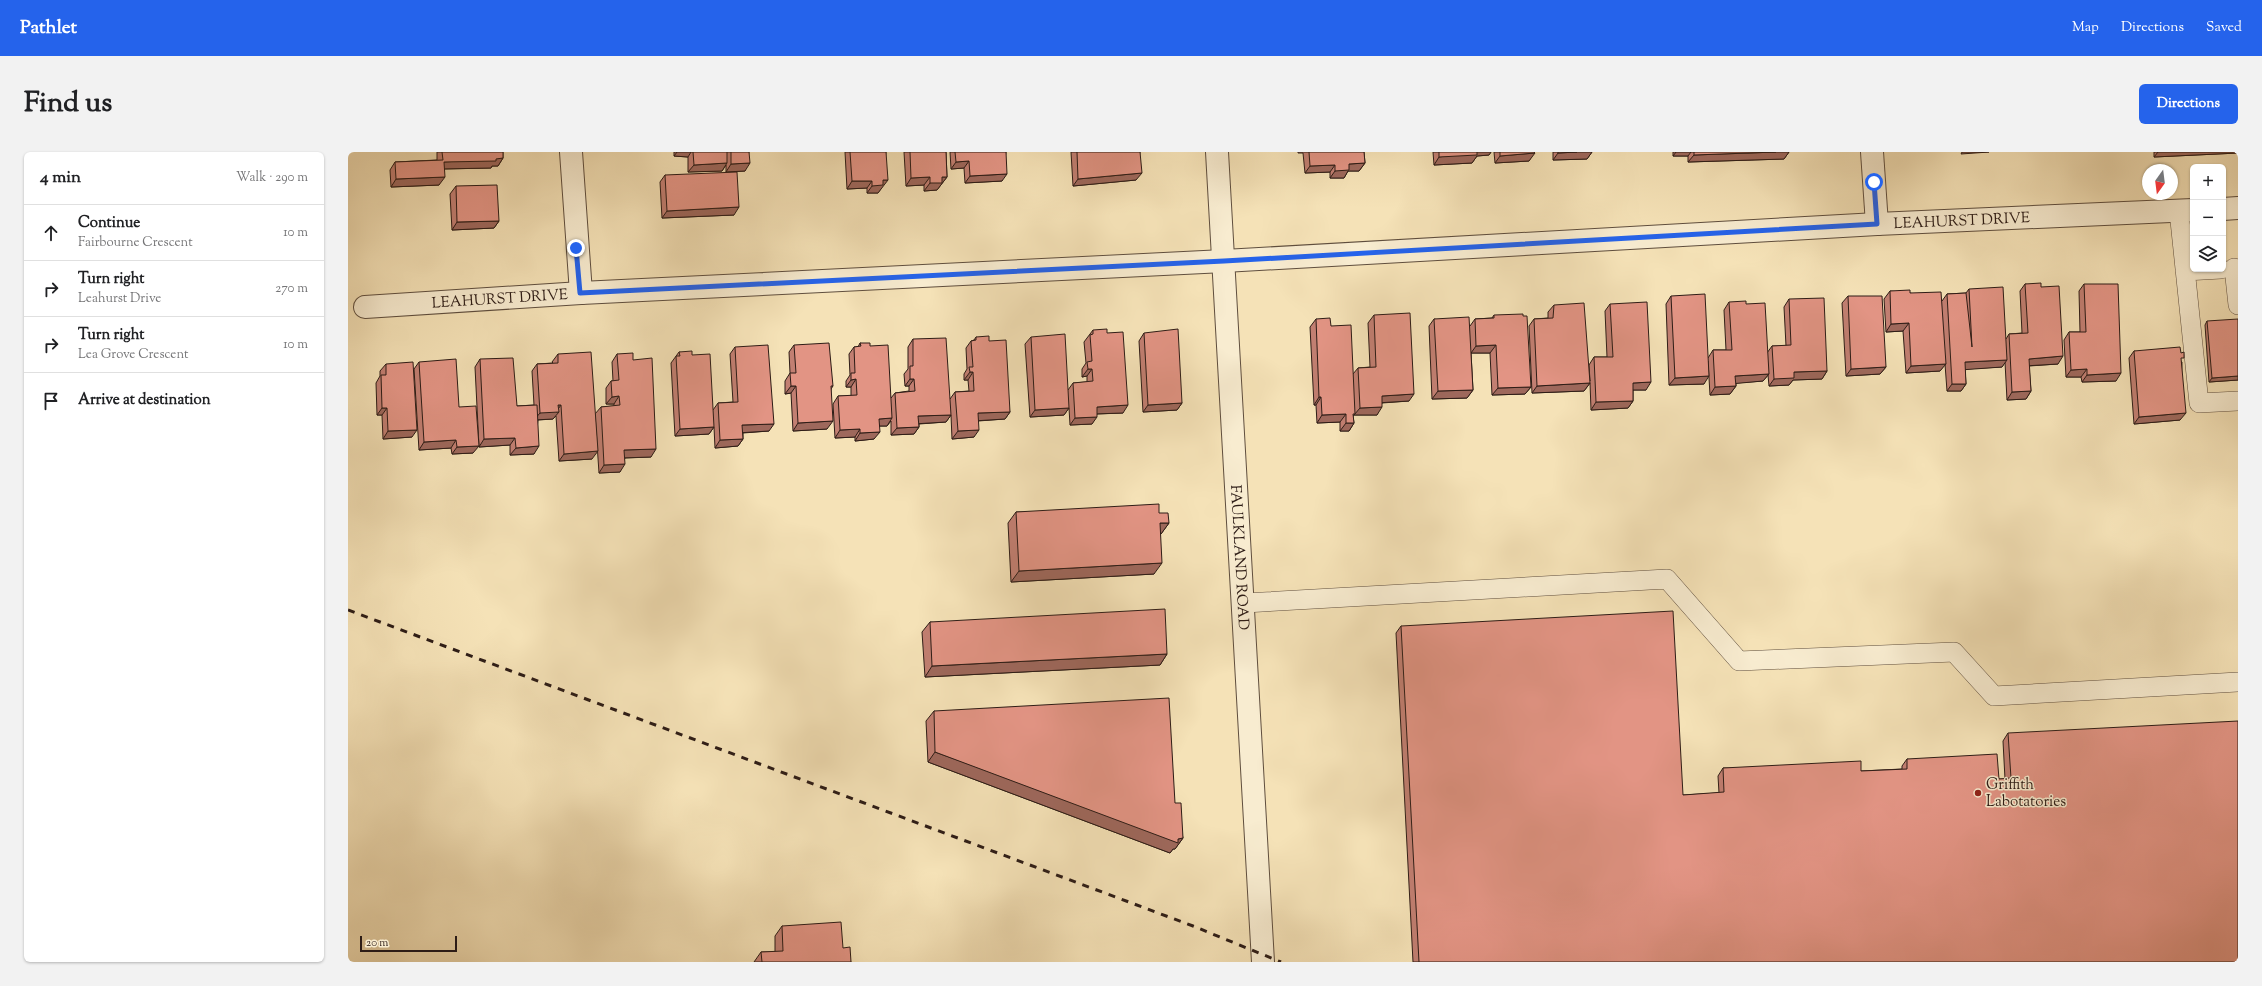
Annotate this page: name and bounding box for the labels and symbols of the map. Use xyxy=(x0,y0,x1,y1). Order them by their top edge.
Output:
north arrow xyxy=(2142,164,2178,200)
route start xyxy=(1865,173,1883,191)
street label: LEAHURST DRIVE xyxy=(1893,208,2030,235)
route end xyxy=(567,239,585,257)
street label: LEAHURST DRIVE xyxy=(431,285,569,315)
street label: FAULKLAND ROAD xyxy=(1224,484,1253,631)
place label: Griffith Labotatories xyxy=(1986,775,2066,813)
marker: Griffith Labotatories xyxy=(1973,788,1983,798)
scale bar xyxy=(360,934,457,953)

